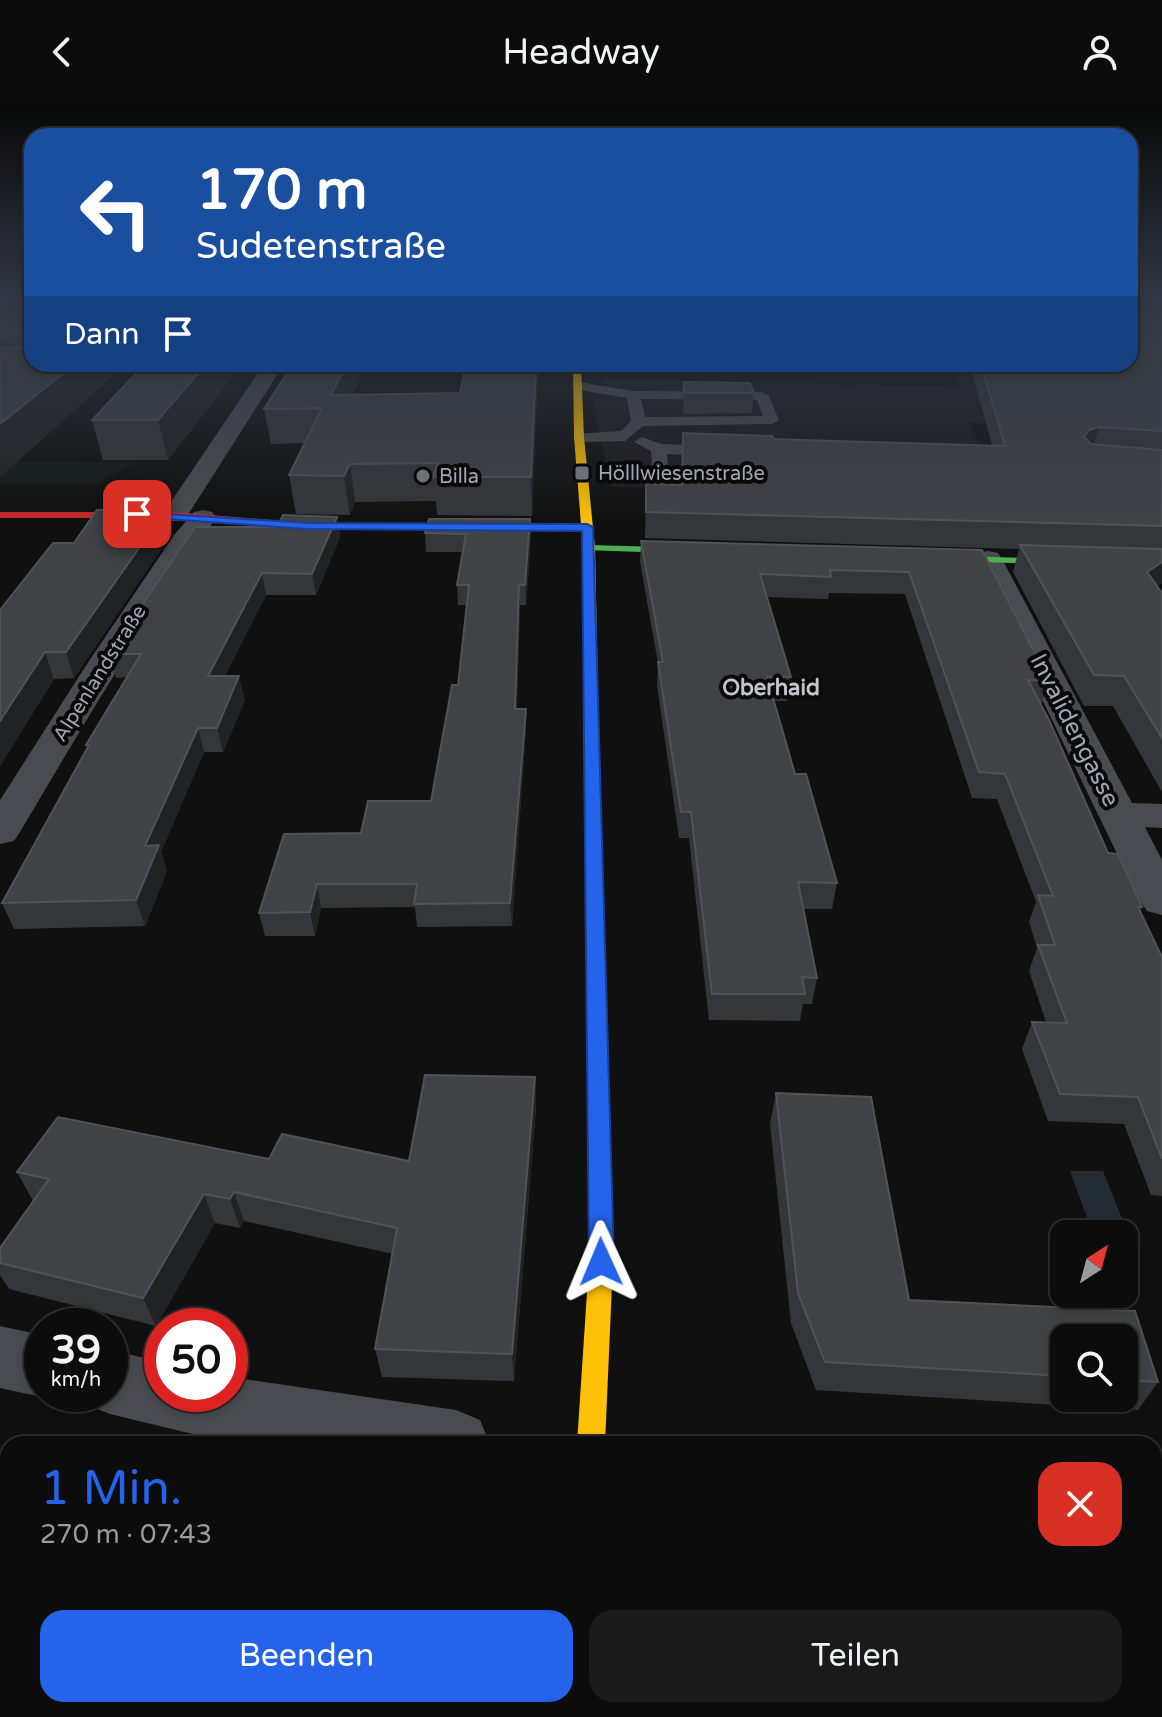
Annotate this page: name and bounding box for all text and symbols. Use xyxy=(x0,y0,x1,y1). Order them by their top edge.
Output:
icon: back xyxy=(40,30,84,74)
icon: person xyxy=(1078,30,1122,74)
text: Headway xyxy=(502,31,660,74)
text: 170 m xyxy=(196,157,367,224)
icon: left xyxy=(64,160,168,264)
text: Sudetenstraße xyxy=(196,225,446,268)
icon: arrive xyxy=(156,312,200,356)
text: Dann xyxy=(64,316,140,353)
place label: Hölllwiesenstraße xyxy=(598,462,765,486)
marker: Hölllwiesenstraße xyxy=(573,464,591,482)
place label: Billa xyxy=(439,465,479,489)
marker: Billa xyxy=(414,467,432,485)
pin xyxy=(103,480,171,548)
icon: arrive xyxy=(115,492,159,536)
street label: Alpenlandstraße xyxy=(48,601,151,746)
street label: Invalidengasse xyxy=(1024,649,1126,811)
district label: Oberhaid xyxy=(722,675,820,701)
position arrow xyxy=(559,1220,643,1304)
north arrow xyxy=(1050,1220,1138,1308)
map controls xyxy=(1050,1220,1138,1412)
speed limit sign: 50 xyxy=(144,1308,248,1412)
button: search xyxy=(1050,1324,1138,1412)
text: 39 xyxy=(51,1326,101,1374)
text: km/h xyxy=(51,1368,101,1392)
text: 1 Min. xyxy=(40,1460,182,1518)
button: close xyxy=(1038,1462,1122,1546)
text: 270 m · 07:43 xyxy=(40,1519,212,1550)
button: Beenden xyxy=(40,1610,573,1702)
button: Teilen xyxy=(589,1610,1122,1702)

